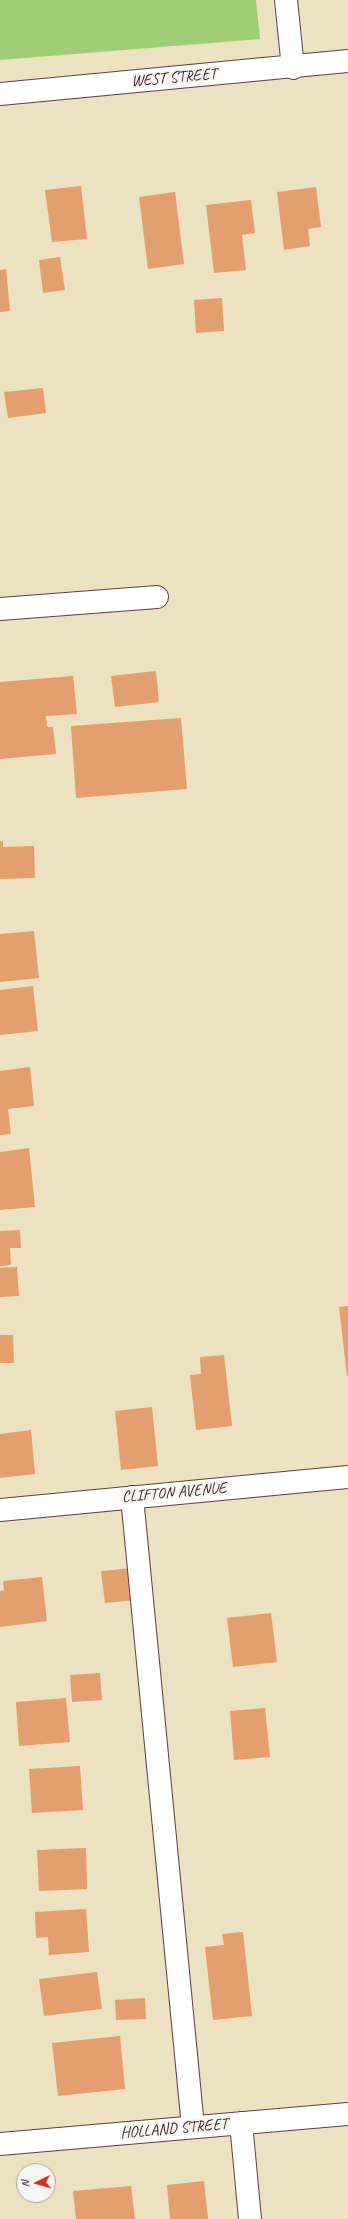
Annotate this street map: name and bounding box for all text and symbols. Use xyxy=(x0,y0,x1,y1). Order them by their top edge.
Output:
street label: WEST STREET xyxy=(131,65,217,91)
street label: CLIFTON AVENUE xyxy=(121,1479,227,1507)
street label: HOLLAND STREET xyxy=(120,2115,228,2143)
north arrow xyxy=(16,2163,56,2203)
text: N xyxy=(18,2180,32,2188)

